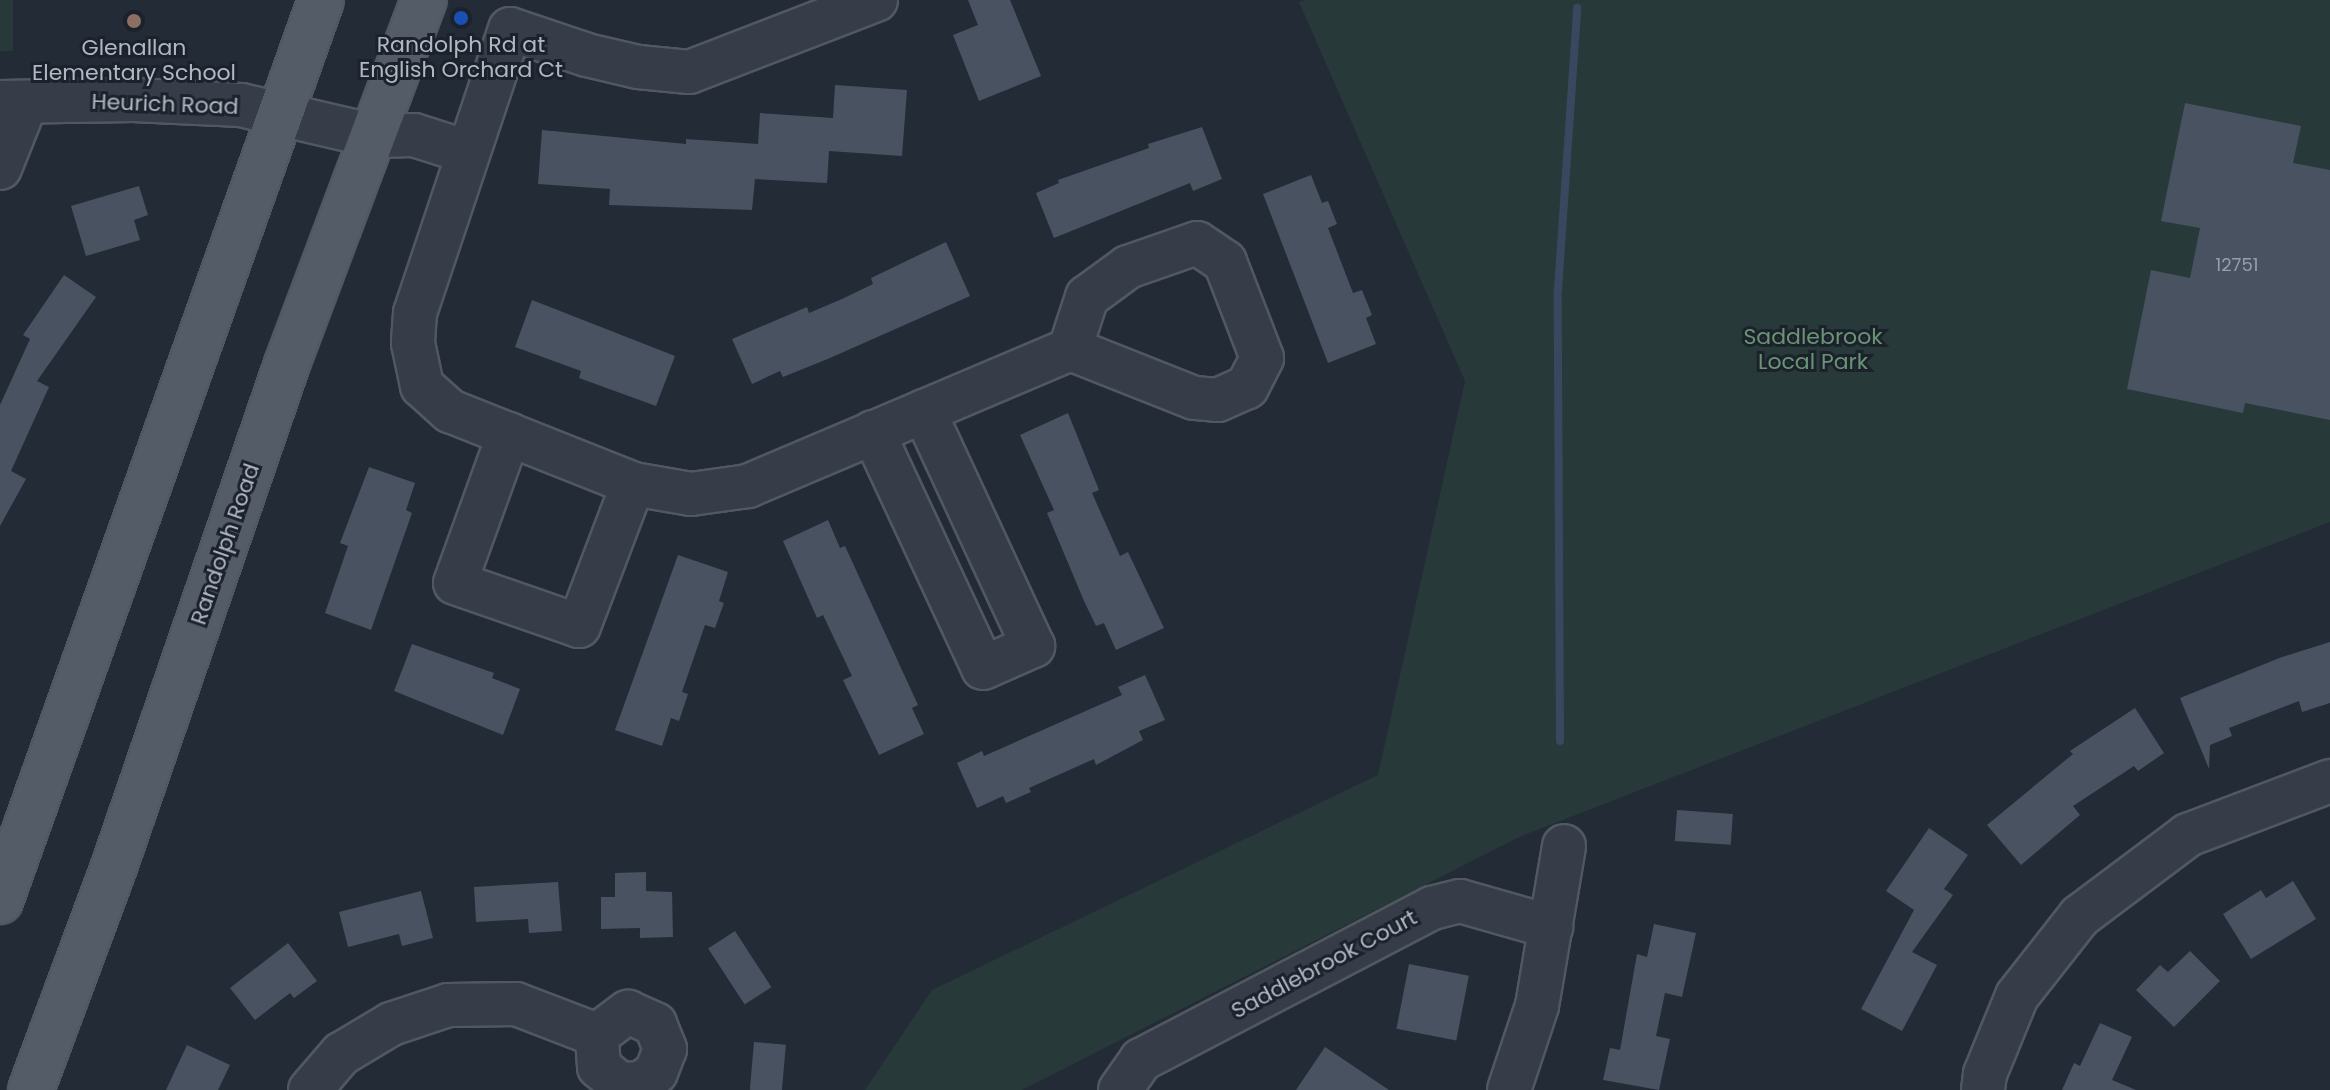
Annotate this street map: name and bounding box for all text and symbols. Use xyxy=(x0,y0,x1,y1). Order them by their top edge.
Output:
marker: Randolph Rd at English Orchard Ct xyxy=(452,9,470,27)
marker: Glenallan Elementary School xyxy=(125,12,143,30)
place label: Randolph Rd at English Orchard Ct xyxy=(359,31,563,82)
place label: Glenallan Elementary School xyxy=(32,34,236,86)
street label: Heurich Road xyxy=(91,88,239,120)
house number: 12751 xyxy=(2215,254,2259,276)
park label: Saddlebrook Local Park xyxy=(1743,323,1883,374)
street label: Randolph Road xyxy=(185,460,265,628)
street label: Saddlebrook Court xyxy=(1227,904,1421,1024)

